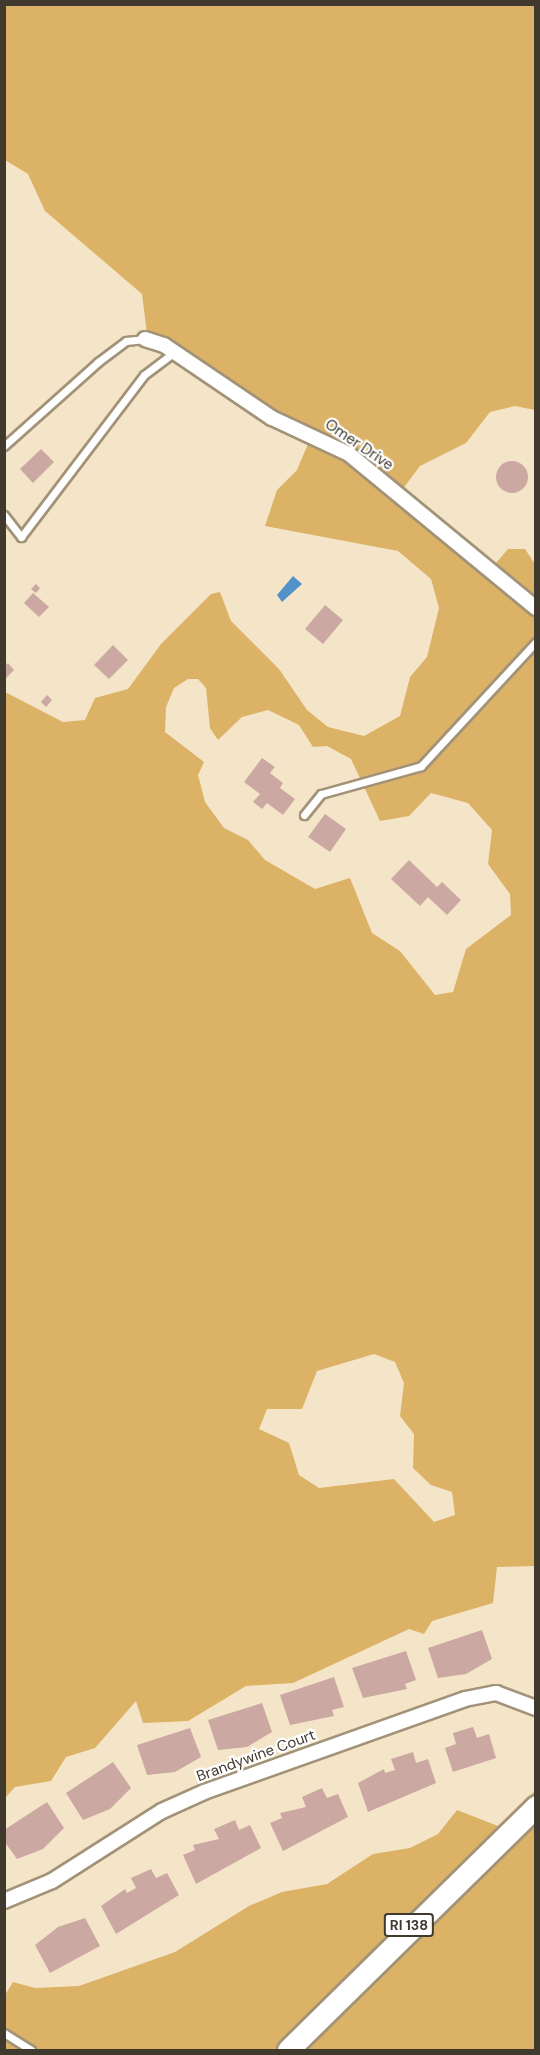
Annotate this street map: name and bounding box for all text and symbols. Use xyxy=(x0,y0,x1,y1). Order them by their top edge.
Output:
street label: Omer Drive xyxy=(321,416,397,474)
street label: Brandywine Court xyxy=(194,1726,318,1786)
road number: RI 138 xyxy=(384,1914,434,1936)

